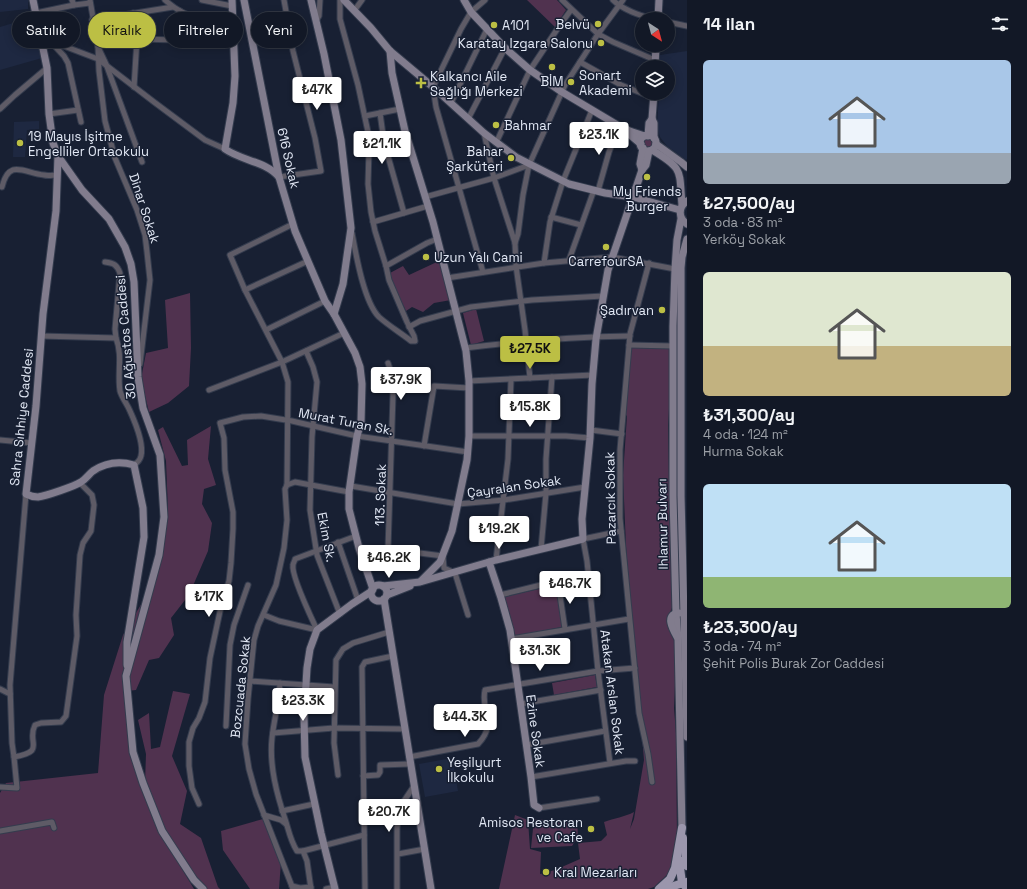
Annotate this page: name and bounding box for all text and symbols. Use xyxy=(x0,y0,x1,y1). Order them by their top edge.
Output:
chip: Satılık xyxy=(12,12,80,48)
chip: Kiralık xyxy=(88,12,156,48)
chip: Filtreler xyxy=(164,12,243,48)
chip: Yeni xyxy=(251,12,307,48)
north arrow xyxy=(635,12,675,52)
map controls xyxy=(635,12,675,100)
text: 14 ilan xyxy=(703,13,755,35)
icon: filters xyxy=(989,13,1011,35)
place label: Belvü xyxy=(556,16,590,33)
place label: A101 xyxy=(502,17,529,34)
marker: Belvü xyxy=(593,19,603,29)
marker: A101 xyxy=(489,20,499,30)
place label: Karatay Izgara Salonu xyxy=(458,35,593,52)
marker: Karatay Izgara Salonu xyxy=(596,38,606,48)
button: layers xyxy=(635,60,675,100)
marker: BİM xyxy=(547,62,557,72)
place label: Sonart Akademi xyxy=(579,67,632,99)
place label: Kalkancı Aile Sağlığı Merkezi xyxy=(430,68,523,100)
place label: BİM xyxy=(540,73,564,90)
pin: ₺47K xyxy=(293,77,341,111)
marker: Kalkancı Aile Sağlığı Merkezi xyxy=(415,77,427,89)
marker: Sonart Akademi xyxy=(566,77,576,87)
text: ₺47K xyxy=(301,81,333,98)
icon: home xyxy=(821,86,893,158)
place label: Bahmar xyxy=(504,117,552,134)
marker: Bahmar xyxy=(491,120,501,130)
pin: ₺23.1K xyxy=(566,122,632,156)
street label: 616 Sokak xyxy=(273,126,304,190)
text: ₺23.1K xyxy=(579,126,619,143)
place label: 19 Mayıs İşitme Engelliler Ortaokulu xyxy=(28,128,149,160)
pin: ₺21.1K xyxy=(349,131,415,165)
text: ₺21.1K xyxy=(363,135,401,152)
marker: 19 Mayıs İşitme Engelliler Ortaokulu xyxy=(15,138,25,148)
place label: Bahar Şarküteri xyxy=(446,143,503,175)
marker: Bahar Şarküteri xyxy=(506,153,516,163)
street label: Dinar Sokak xyxy=(125,171,164,245)
marker: My Friends Burger xyxy=(642,172,652,182)
place label: My Friends Burger xyxy=(613,183,681,215)
text: ₺27,500/ay xyxy=(703,192,795,214)
text: 3 oda · 83 m² xyxy=(703,214,782,231)
text: Yerköy Sokak xyxy=(703,231,786,248)
marker: CarrefourSA xyxy=(601,242,611,252)
place label: Uzun Yalı Cami xyxy=(434,249,523,266)
marker: Uzun Yalı Cami xyxy=(421,252,431,262)
place label: CarrefourSA xyxy=(568,253,644,270)
street label: 30 Ağustos Caddesi xyxy=(112,274,139,400)
icon: home xyxy=(821,298,893,370)
place label: Şadırvan xyxy=(600,302,654,319)
marker: Şadırvan xyxy=(657,305,667,315)
pin: ₺27.5K xyxy=(497,336,563,370)
text: ₺27.5K xyxy=(509,340,551,357)
street label: Sahra Sıhhiye Caddesi xyxy=(6,347,37,487)
pin: ₺37.9K xyxy=(368,367,434,401)
text: ₺37.9K xyxy=(380,371,422,388)
pin: ₺15.8K xyxy=(497,394,563,428)
text: ₺15.8K xyxy=(509,398,551,415)
street label: Murat Turan Sk. xyxy=(297,404,395,439)
text: ₺31,300/ay xyxy=(703,404,795,426)
text: 4 oda · 124 m² xyxy=(703,426,788,443)
text: Hurma Sokak xyxy=(703,443,784,460)
street label: Pazarcık Sokak xyxy=(601,452,620,544)
street label: 113. Sokak xyxy=(371,464,390,526)
street label: Çayralan Sokak xyxy=(466,471,562,502)
street label: Ihlamur Bulvarı xyxy=(653,478,672,570)
icon: home xyxy=(821,510,893,582)
street label: Ekim Sk. xyxy=(313,511,340,563)
pin: ₺19.2K xyxy=(466,516,532,550)
text: ₺19.2K xyxy=(478,520,520,537)
pin: ₺46.2K xyxy=(356,545,422,579)
text: ₺46.2K xyxy=(367,549,411,566)
pin: ₺46.7K xyxy=(537,571,603,605)
text: ₺46.7K xyxy=(548,575,592,592)
pin: ₺17K xyxy=(185,584,233,618)
text: ₺17K xyxy=(194,588,224,605)
text: ₺23,300/ay xyxy=(703,616,798,638)
street label: Atakan Arslan Sokak xyxy=(596,629,629,756)
street label: Bozcuada Sokak xyxy=(227,635,254,739)
pin: ₺31.3K xyxy=(507,638,573,672)
text: 3 oda · 74 m² xyxy=(703,638,781,655)
text: ₺31.3K xyxy=(519,642,561,659)
text: Şehit Polis Burak Zor Caddesi xyxy=(703,655,884,672)
pin: ₺23.3K xyxy=(270,688,336,722)
text: ₺23.3K xyxy=(281,692,325,709)
street label: Ezine Sokak xyxy=(522,693,549,769)
pin: ₺44.3K xyxy=(432,704,498,738)
text: ₺44.3K xyxy=(443,708,487,725)
place label: Yeşilyurt İlkokulu xyxy=(447,754,502,786)
marker: Yeşilyurt İlkokulu xyxy=(434,764,444,774)
pin: ₺20.7K xyxy=(356,799,422,833)
text: ₺20.7K xyxy=(368,803,410,820)
place label: Amisos Restoran ve Cafe xyxy=(479,814,583,846)
marker: Amisos Restoran ve Cafe xyxy=(586,824,596,834)
place label: Kral Mezarları xyxy=(554,864,637,881)
marker: Kral Mezarları xyxy=(541,867,551,877)

